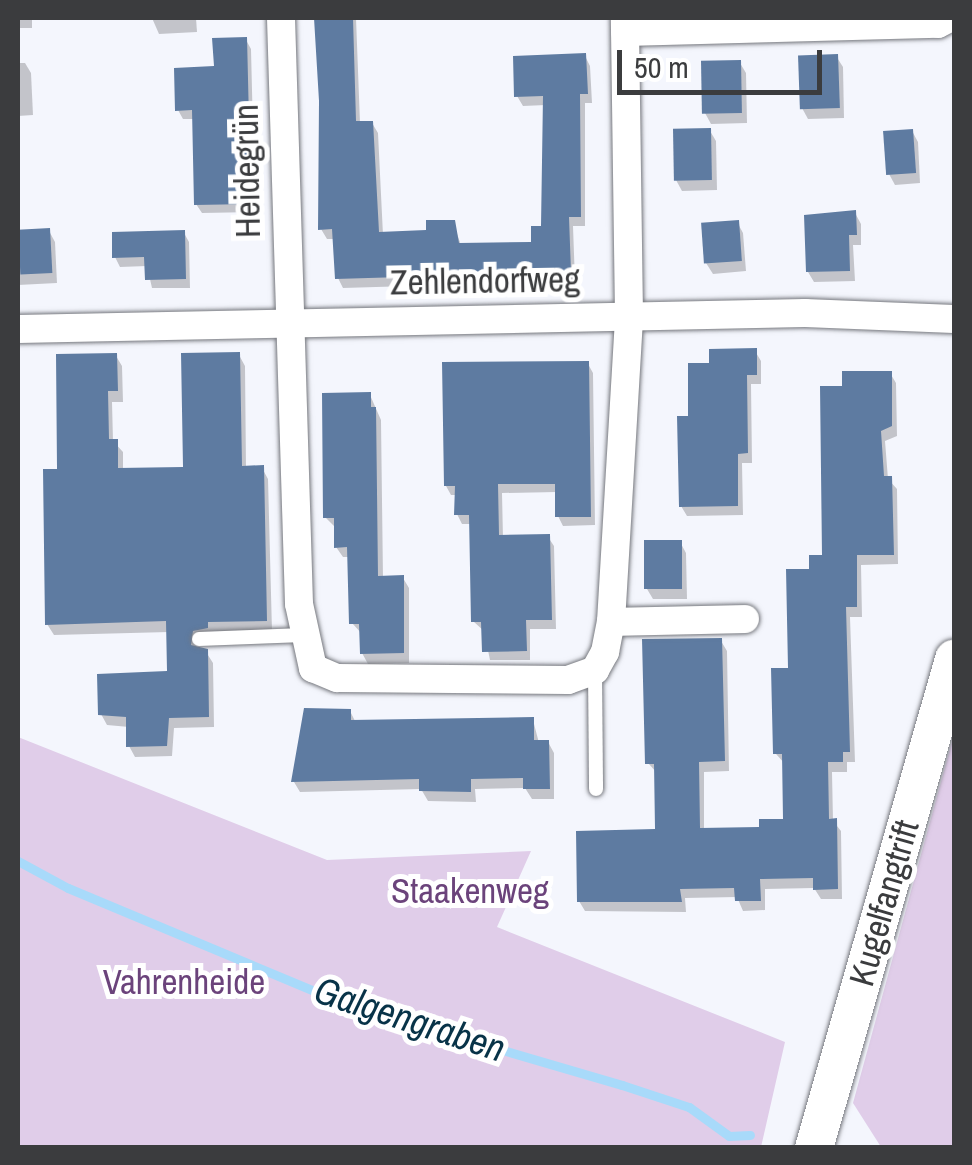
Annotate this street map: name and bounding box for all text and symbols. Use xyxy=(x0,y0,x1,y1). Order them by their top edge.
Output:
scale bar xyxy=(622,30,827,92)
text: 50 m xyxy=(634,47,689,87)
street label: Heidegrün xyxy=(225,104,269,238)
street label: Zehlendorfweg xyxy=(390,258,580,304)
street label: Kugelfangtrift xyxy=(840,815,928,991)
park label: Staakenweg xyxy=(391,870,549,912)
park label: Vahrenheide xyxy=(103,961,265,1003)
water label: Galgengraben xyxy=(309,967,511,1071)

